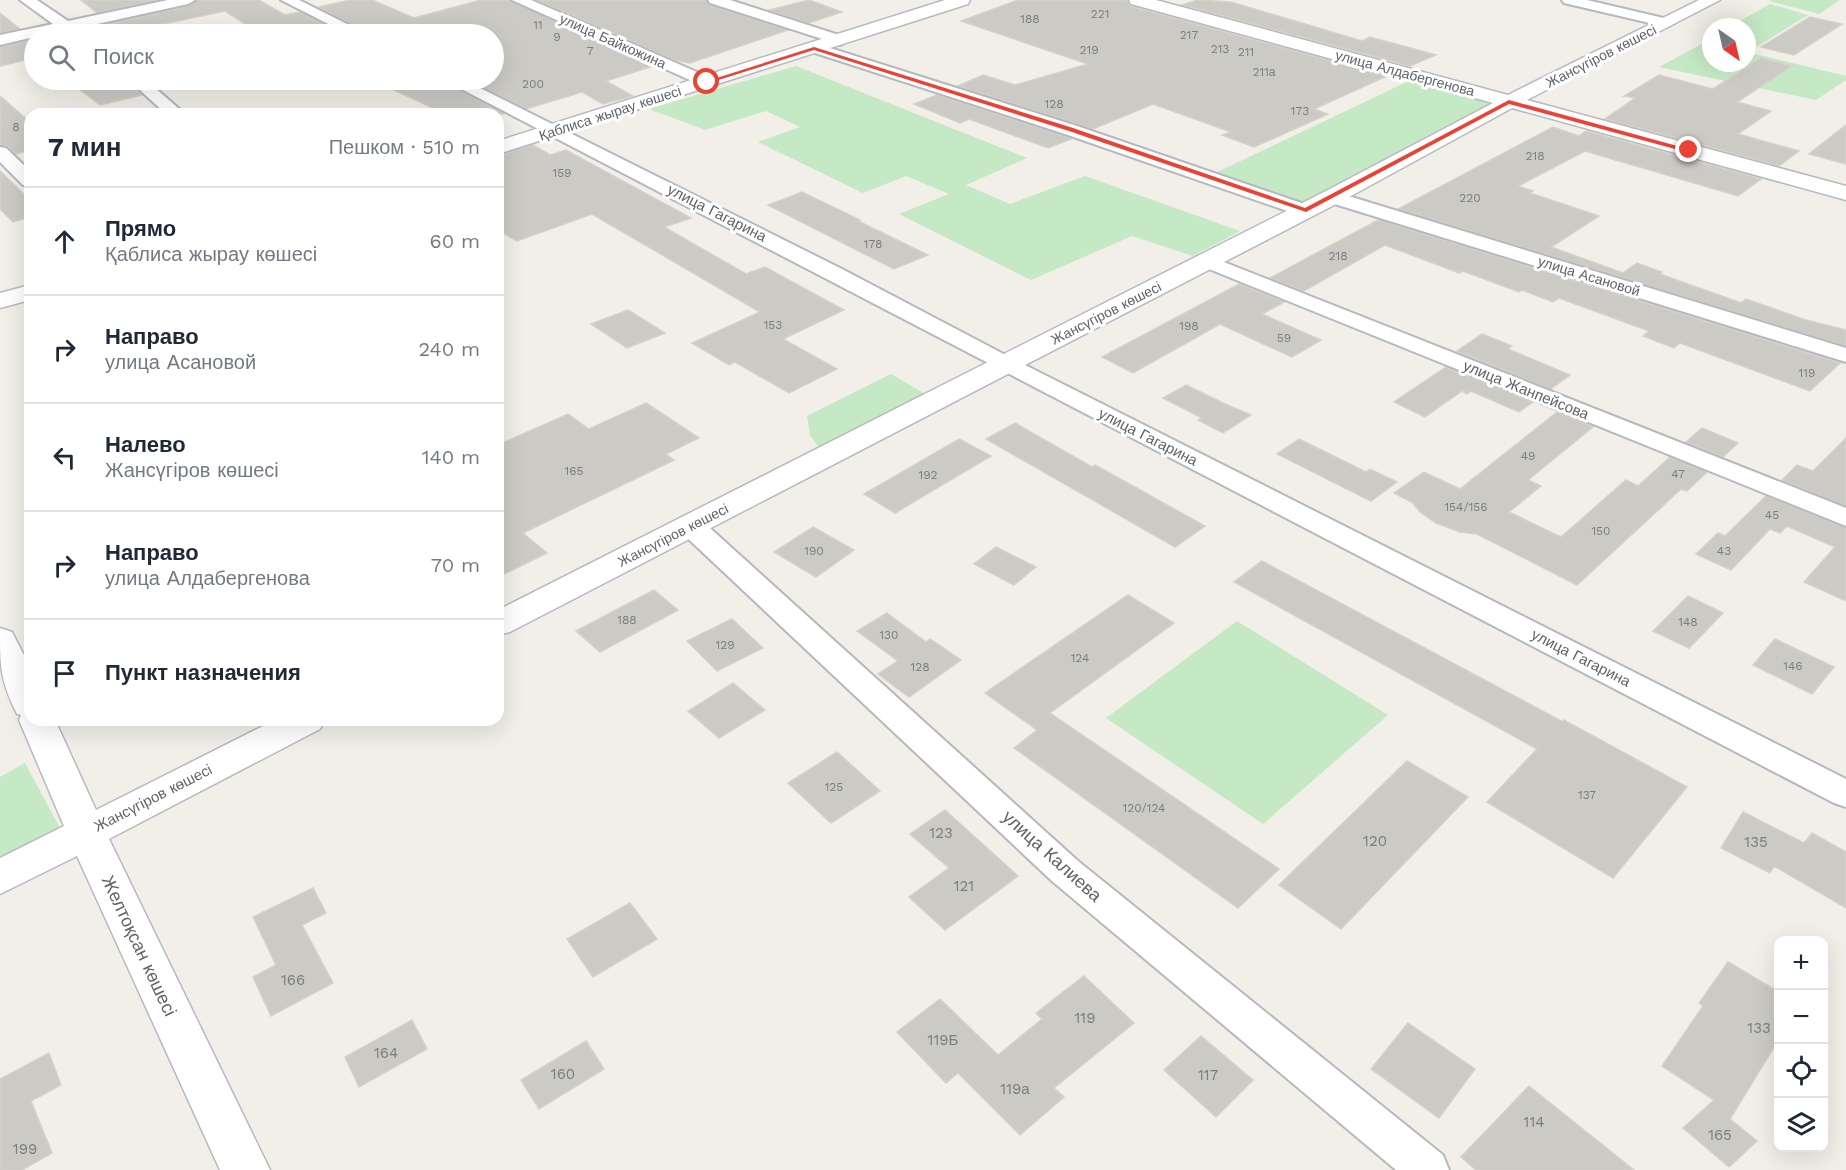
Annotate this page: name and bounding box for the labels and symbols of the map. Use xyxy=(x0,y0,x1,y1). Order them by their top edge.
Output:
house number: 221 xyxy=(1091,7,1109,21)
street label: улица Байкожина xyxy=(557,10,669,72)
house number: 188 xyxy=(1020,12,1040,26)
house number: 11 xyxy=(533,18,543,32)
north arrow xyxy=(1702,18,1756,72)
street label: Жансүгіров көшесі xyxy=(1543,21,1659,91)
house number: 217 xyxy=(1180,28,1198,42)
house number: 9 xyxy=(553,30,561,44)
house number: 213 xyxy=(1211,42,1229,56)
house number: 219 xyxy=(1079,43,1099,57)
house number: 7 xyxy=(587,44,594,58)
house number: 211 xyxy=(1238,45,1254,59)
street label: улица Алдабергенова xyxy=(1334,47,1476,99)
house number: 211а xyxy=(1252,65,1276,79)
route start xyxy=(693,68,719,94)
house number: 200 xyxy=(522,77,544,91)
street label: Қаблиса жырау көшесі xyxy=(537,82,683,144)
house number: 128 xyxy=(1044,97,1064,111)
house number: 173 xyxy=(1291,104,1309,118)
house number: 8 xyxy=(12,120,20,134)
route end xyxy=(1675,136,1701,162)
house number: 218 xyxy=(1525,149,1545,163)
house number: 159 xyxy=(552,166,572,180)
street label: улица Гагарина xyxy=(664,180,770,246)
house number: 220 xyxy=(1459,191,1481,205)
house number: 178 xyxy=(864,237,882,251)
house number: 218 xyxy=(1328,249,1348,263)
street label: улица Асановой xyxy=(1536,253,1642,299)
street label: Жансүгіров көшесі xyxy=(1048,278,1164,348)
house number: 153 xyxy=(764,318,782,332)
house number: 198 xyxy=(1179,319,1199,333)
house number: 59 xyxy=(1277,331,1291,345)
street label: улица Жанпейсова xyxy=(1461,357,1592,424)
house number: 119 xyxy=(1799,366,1815,380)
street label: улица Гагарина xyxy=(1095,404,1201,470)
house number: 49 xyxy=(1521,449,1535,463)
house number: 165 xyxy=(565,464,583,478)
house number: 47 xyxy=(1671,467,1685,481)
house number: 192 xyxy=(918,468,938,482)
street label: Жансүгіров көшесі xyxy=(615,500,731,570)
house number: 154/156 xyxy=(1444,500,1488,514)
house number: 45 xyxy=(1765,508,1779,522)
house number: 150 xyxy=(1591,524,1611,538)
house number: 190 xyxy=(804,544,824,558)
house number: 43 xyxy=(1717,544,1731,558)
house number: 188 xyxy=(617,613,637,627)
house number: 148 xyxy=(1678,615,1698,629)
street label: улица Гагарина xyxy=(1528,625,1634,691)
house number: 130 xyxy=(879,628,899,642)
house number: 129 xyxy=(715,638,735,652)
house number: 124 xyxy=(1071,651,1089,665)
house number: 146 xyxy=(1783,659,1803,673)
house number: 128 xyxy=(910,660,930,674)
street label: Жансүгіров көшесі xyxy=(91,760,215,836)
house number: 125 xyxy=(825,780,843,794)
house number: 137 xyxy=(1578,788,1596,802)
house number: 120/124 xyxy=(1123,801,1165,815)
street label: улица Калиева xyxy=(998,806,1107,906)
house number: 123 xyxy=(929,824,953,842)
house number: 120 xyxy=(1363,832,1387,850)
house number: 135 xyxy=(1744,833,1768,851)
street label: Желтоқсан көшесі xyxy=(98,872,181,1019)
house number: 121 xyxy=(954,877,974,895)
house number: 166 xyxy=(281,971,305,989)
house number: 119 xyxy=(1075,1009,1095,1027)
house number: 133 xyxy=(1747,1019,1771,1037)
house number: 119Б xyxy=(928,1031,959,1049)
house number: 164 xyxy=(374,1044,398,1062)
house number: 160 xyxy=(551,1065,575,1083)
house number: 117 xyxy=(1198,1066,1218,1084)
house number: 119а xyxy=(1000,1080,1030,1098)
house number: 114 xyxy=(1524,1113,1544,1131)
house number: 165 xyxy=(1708,1126,1732,1144)
house number: 199 xyxy=(13,1140,37,1158)

